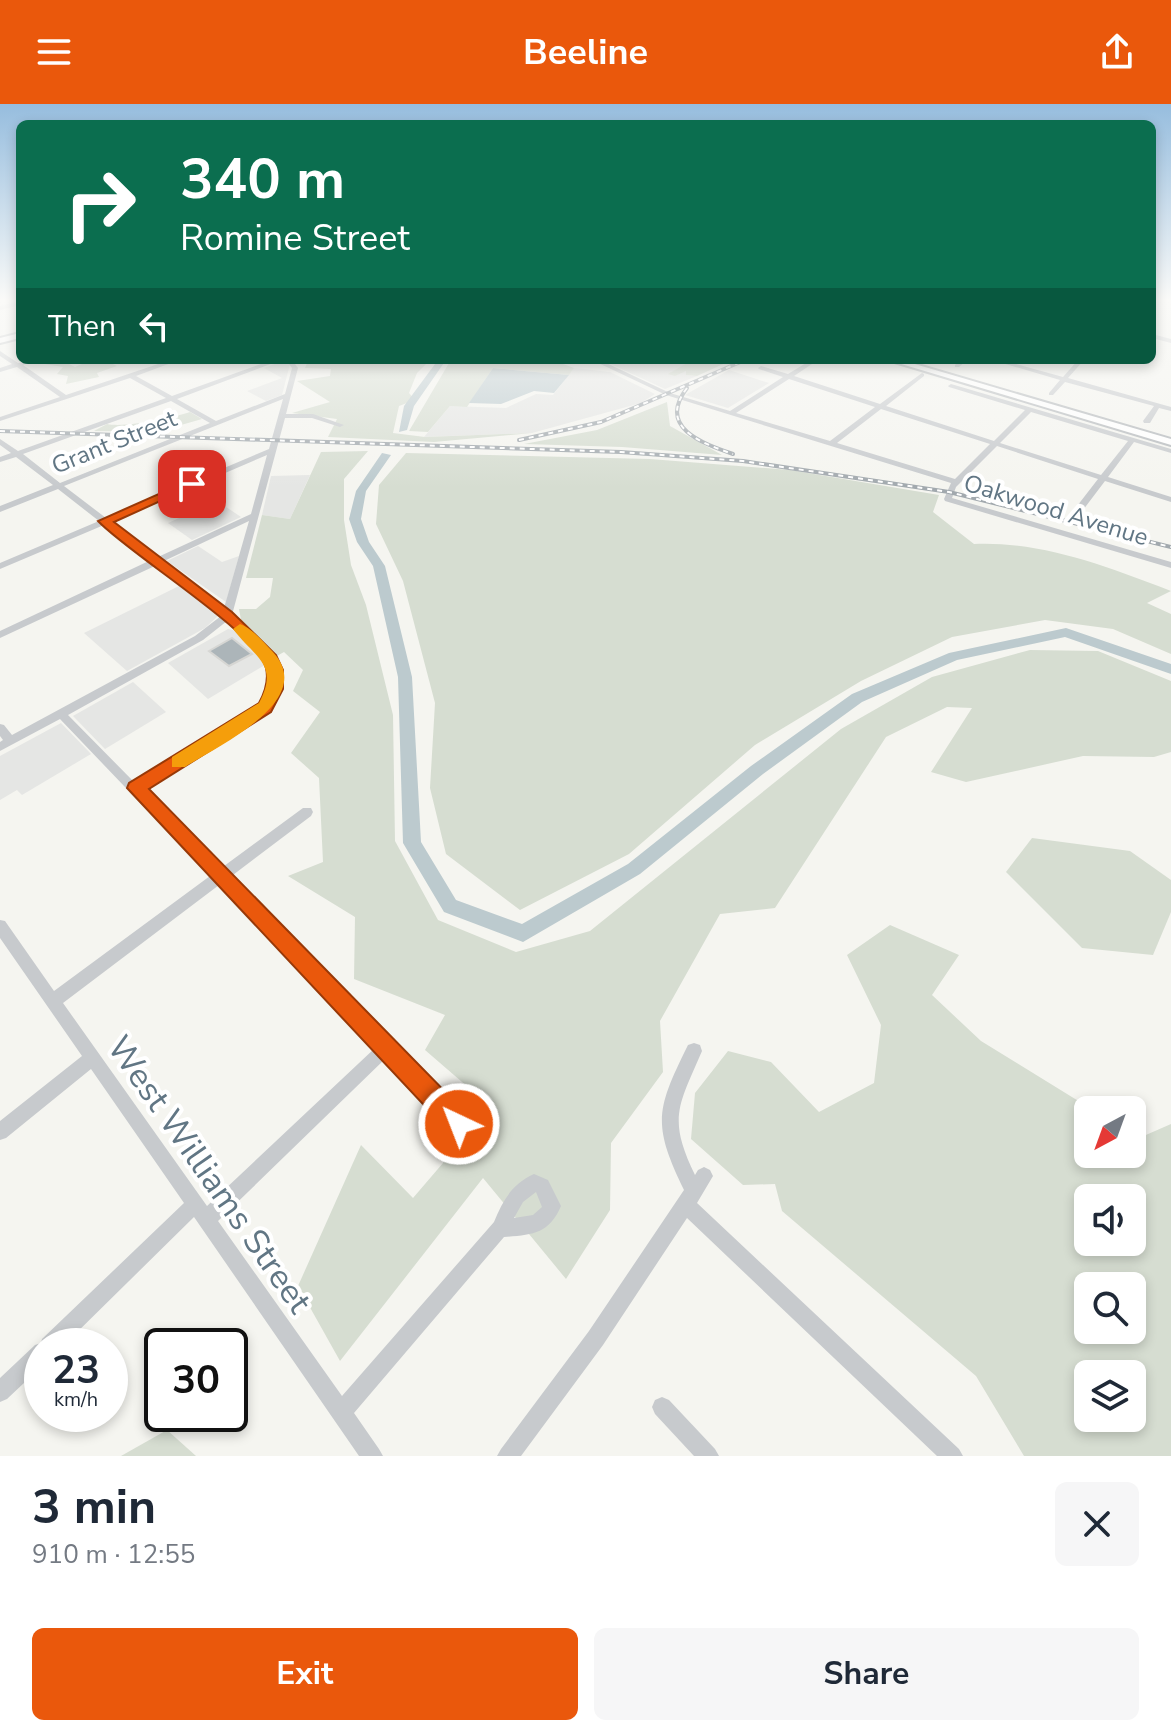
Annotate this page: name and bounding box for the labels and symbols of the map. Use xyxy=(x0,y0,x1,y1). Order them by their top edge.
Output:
street label: Grant Street xyxy=(47,402,182,482)
pin xyxy=(158,450,226,518)
street label: Oakwood Avenue xyxy=(960,467,1152,553)
street label: West Williams Street xyxy=(96,1027,323,1323)
position arrow xyxy=(417,1082,501,1166)
north arrow xyxy=(1074,1096,1146,1168)
speed limit sign: 30 xyxy=(144,1328,248,1432)

